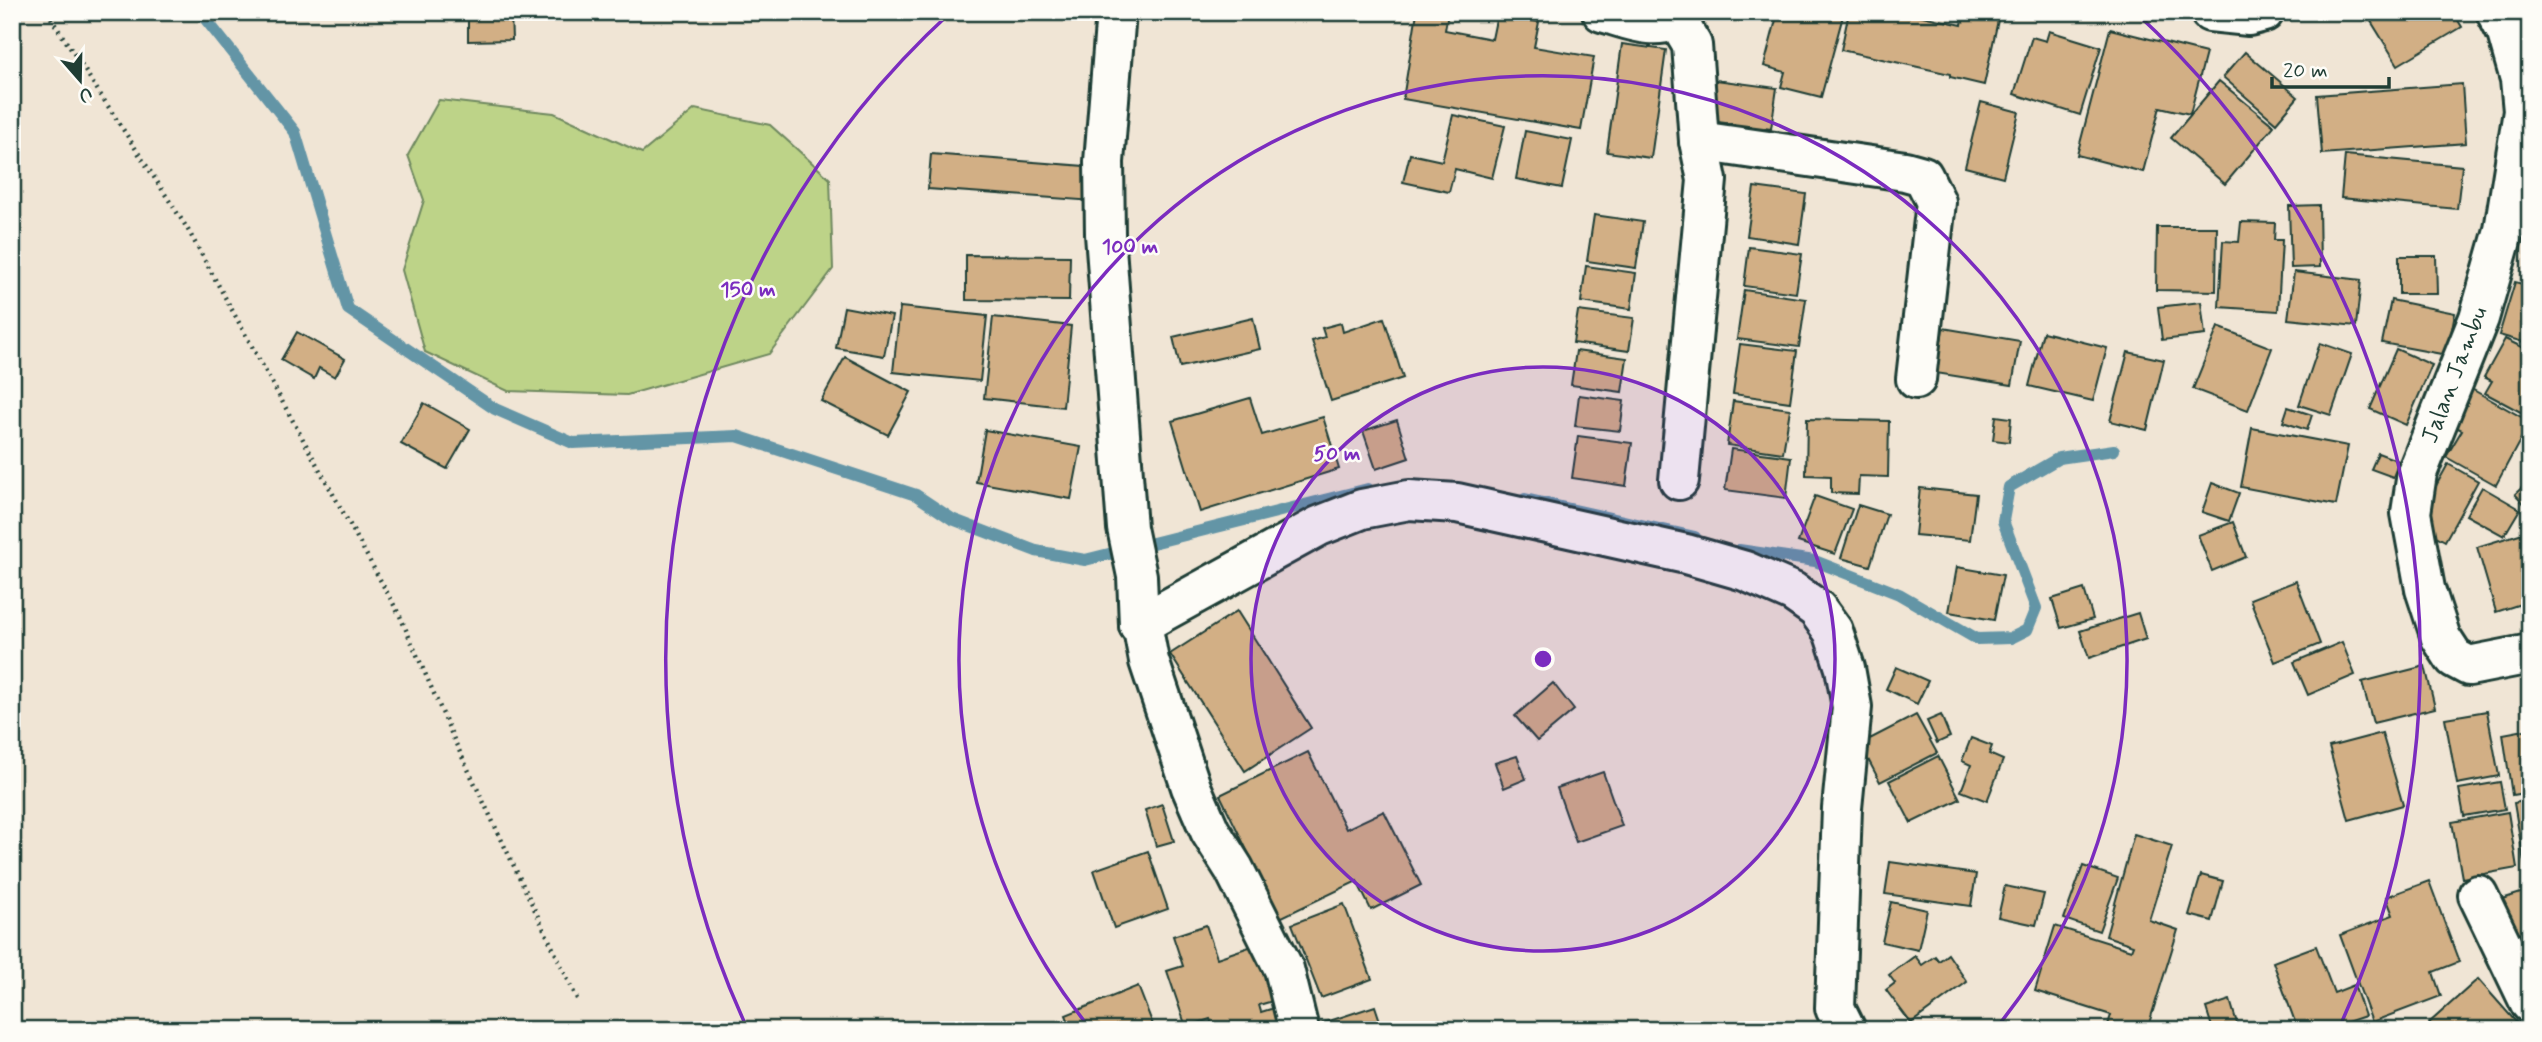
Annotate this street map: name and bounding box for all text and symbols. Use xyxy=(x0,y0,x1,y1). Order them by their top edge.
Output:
north arrow xyxy=(46,46,116,116)
scale bar xyxy=(2272,46,2390,90)
text: 20 m xyxy=(2283,57,2328,85)
text: U xyxy=(75,81,95,108)
text: 100 m xyxy=(1102,233,1158,261)
text: 150 m xyxy=(720,276,776,304)
street label: Jalan Jambu xyxy=(2415,302,2495,448)
text: 50 m xyxy=(1314,440,1361,468)
centre of rings xyxy=(1531,647,1555,671)

